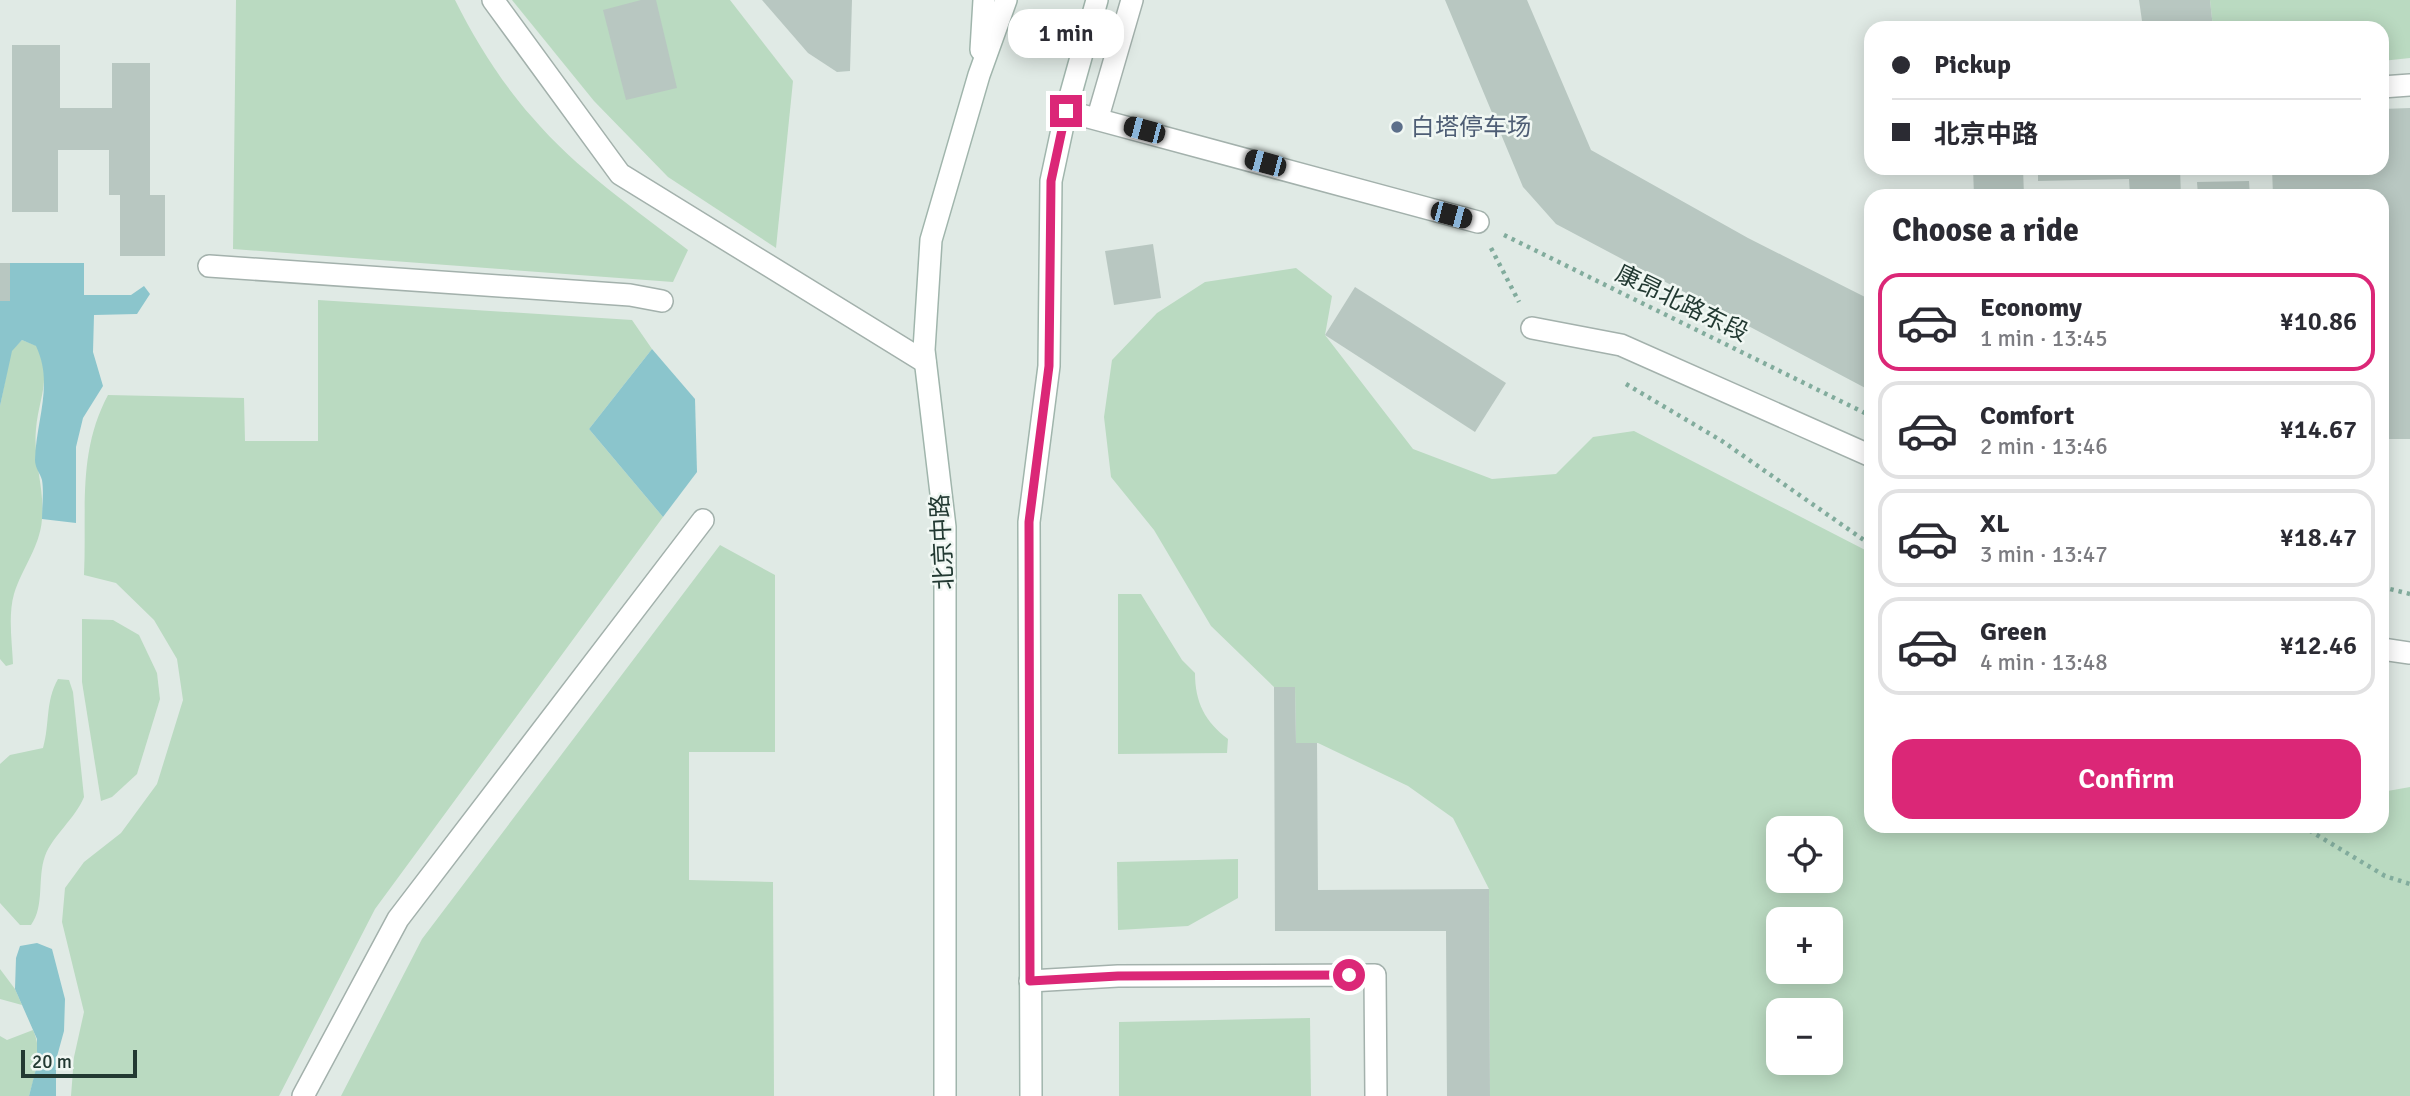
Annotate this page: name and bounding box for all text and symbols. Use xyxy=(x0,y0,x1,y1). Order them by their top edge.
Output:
callout: 1 min xyxy=(1008,10,1124,58)
text: 1 min xyxy=(1038,19,1094,48)
text: Pickup xyxy=(1934,49,2011,81)
route end xyxy=(1050,95,1082,127)
place label: 白塔停车场 xyxy=(1411,112,1531,142)
car xyxy=(1121,114,1168,146)
marker: 白塔停车场 xyxy=(1389,119,1405,135)
text: 北京中路 xyxy=(1934,119,2038,151)
car xyxy=(1242,147,1289,179)
car xyxy=(1428,199,1475,231)
text: Choose a ride xyxy=(1892,211,2079,250)
street label: 康昂北路东段 xyxy=(1611,258,1753,348)
icon: car xyxy=(1896,291,1959,354)
text: Economy xyxy=(1980,292,2082,324)
text: ¥10.86 xyxy=(2280,306,2357,338)
text: 1 min · 13:45 xyxy=(1980,324,2108,353)
icon: car xyxy=(1896,399,1959,462)
text: Comfort xyxy=(1980,400,2074,432)
text: ¥14.67 xyxy=(2280,414,2357,446)
text: 2 min · 13:46 xyxy=(1980,432,2108,461)
street label: 北京中路 xyxy=(925,493,959,591)
icon: car xyxy=(1896,507,1959,570)
text: XL xyxy=(1980,508,2010,540)
text: ¥18.47 xyxy=(2280,522,2357,554)
text: 3 min · 13:47 xyxy=(1980,540,2108,569)
icon: car xyxy=(1896,615,1959,678)
text: Green xyxy=(1980,616,2047,648)
text: ¥12.46 xyxy=(2280,630,2357,662)
text: 4 min · 13:48 xyxy=(1980,648,2108,677)
button: Confirm xyxy=(1892,739,2361,819)
map controls xyxy=(1766,816,1843,1075)
button: locate xyxy=(1766,816,1843,893)
button: + xyxy=(1766,907,1843,984)
route start xyxy=(1333,959,1365,991)
button: − xyxy=(1766,998,1843,1075)
scale bar xyxy=(21,1047,136,1079)
text: 20 m xyxy=(32,1050,72,1074)

